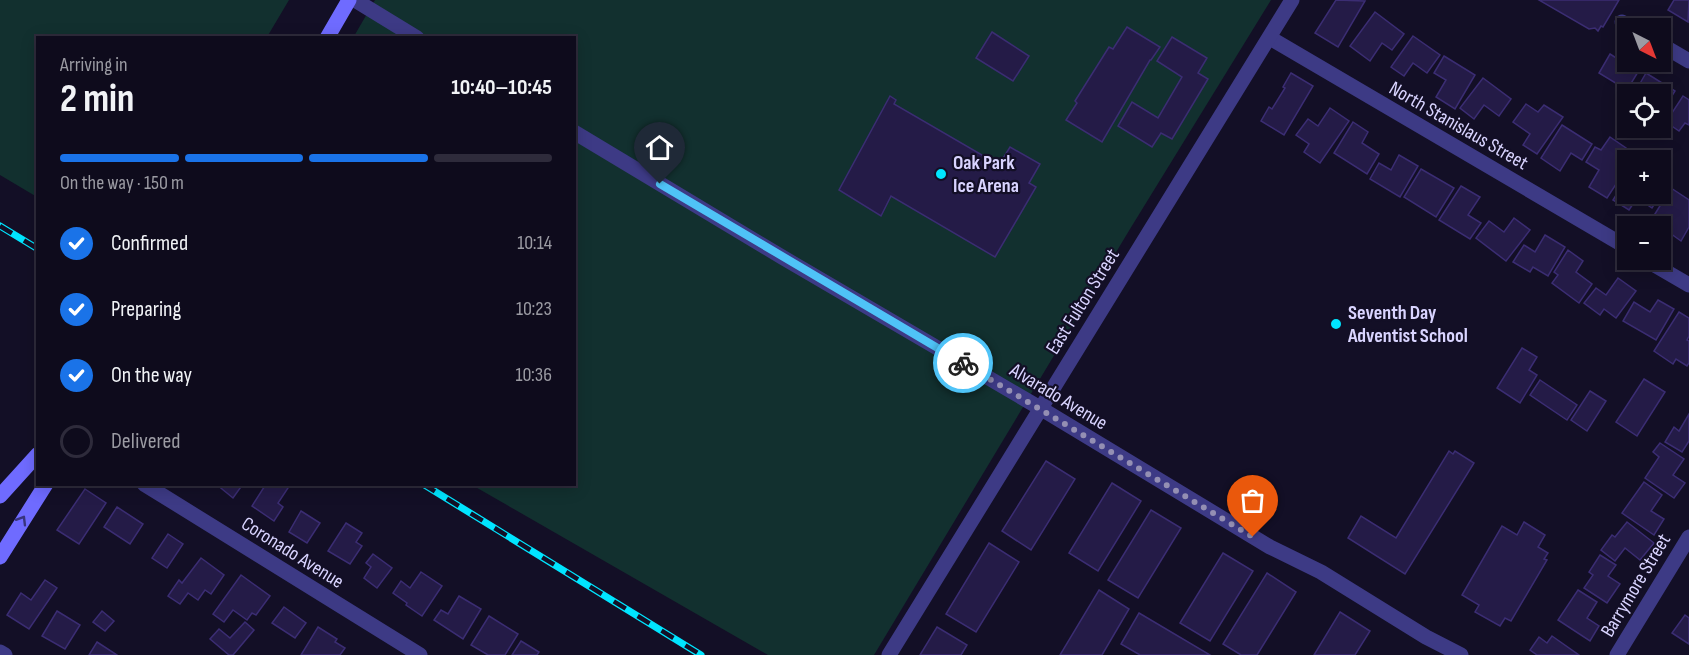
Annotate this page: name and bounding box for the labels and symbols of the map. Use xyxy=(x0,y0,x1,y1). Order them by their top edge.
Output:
north arrow xyxy=(1617,18,1671,72)
street label: North Stanislaus Street xyxy=(1385,76,1532,175)
pin xyxy=(634,122,685,184)
place label: Oak Park Ice Arena xyxy=(953,151,1019,198)
marker: Oak Park Ice Arena xyxy=(934,167,948,181)
street label: East Fulton Street xyxy=(1041,244,1125,359)
place label: Seventh Day Adventist School xyxy=(1347,301,1468,348)
marker: Seventh Day Adventist School xyxy=(1329,317,1343,331)
courier xyxy=(933,333,993,393)
street label: Alvarado Avenue xyxy=(1005,358,1112,435)
pin xyxy=(1227,475,1278,537)
street label: Coronado Avenue xyxy=(237,512,348,594)
one-way arrow xyxy=(15,516,27,526)
street label: Barrymore Street xyxy=(1596,530,1676,641)

